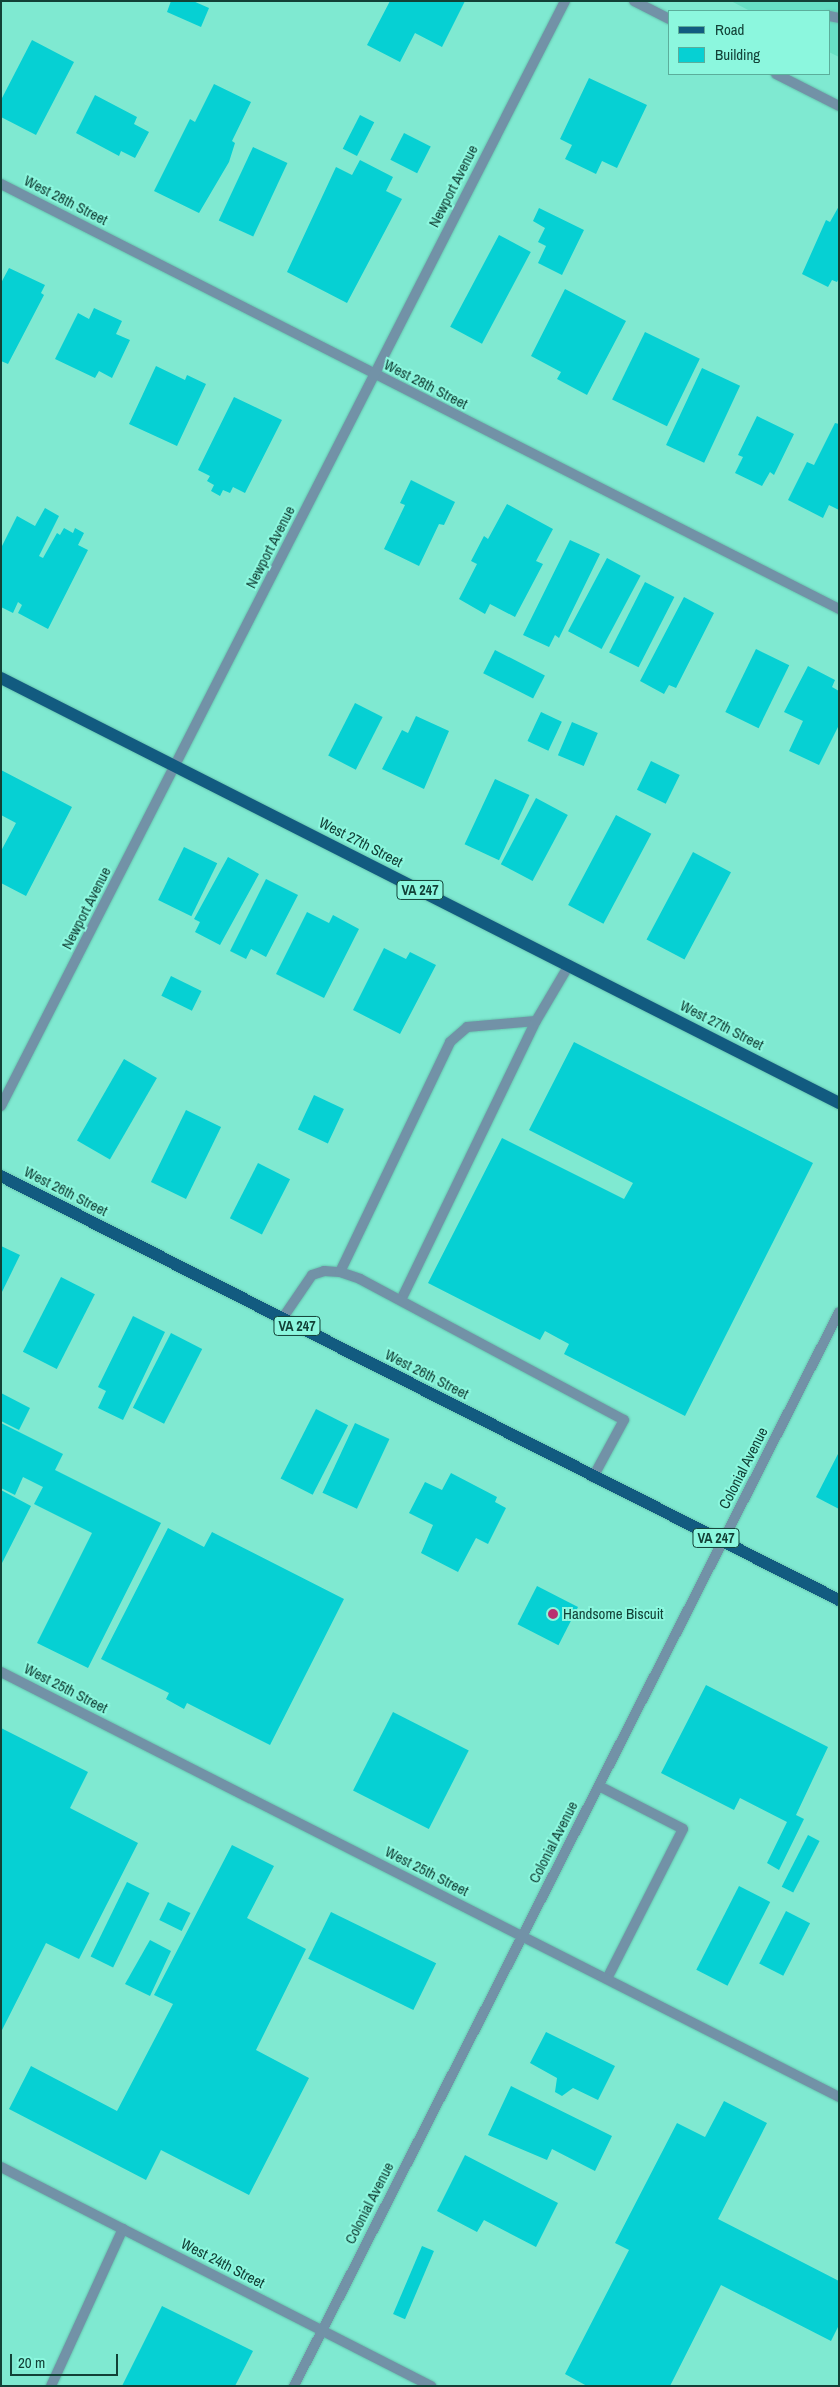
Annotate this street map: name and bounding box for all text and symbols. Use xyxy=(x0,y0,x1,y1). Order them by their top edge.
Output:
legend xyxy=(668,10,830,75)
text: Road xyxy=(715,19,744,40)
text: Building xyxy=(715,44,760,65)
street label: Newport Avenue xyxy=(424,141,482,231)
street label: West 28th Street xyxy=(21,171,111,229)
street label: West 28th Street xyxy=(381,355,471,413)
street label: Newport Avenue xyxy=(241,502,299,592)
street label: West 27th Street xyxy=(316,813,406,871)
street label: Newport Avenue xyxy=(57,863,115,953)
road number: VA 247 xyxy=(396,878,444,902)
street label: West 27th Street xyxy=(677,996,767,1054)
street label: West 26th Street xyxy=(21,1162,111,1220)
road number: VA 247 xyxy=(273,1314,321,1338)
street label: West 26th Street xyxy=(382,1345,472,1403)
street label: Colonial Avenue xyxy=(715,1424,771,1512)
road number: VA 247 xyxy=(692,1526,740,1550)
place label: Handsome Biscuit xyxy=(563,1605,663,1623)
marker: Handsome Biscuit xyxy=(547,1608,559,1620)
street label: West 25th Street xyxy=(21,1659,111,1717)
street label: Colonial Avenue xyxy=(525,1798,581,1886)
street label: West 25th Street xyxy=(382,1842,472,1900)
street label: Colonial Avenue xyxy=(341,2159,397,2247)
street label: West 24th Street xyxy=(178,2234,268,2292)
scale bar xyxy=(12,2344,120,2376)
text: 20 m xyxy=(18,2352,45,2373)

